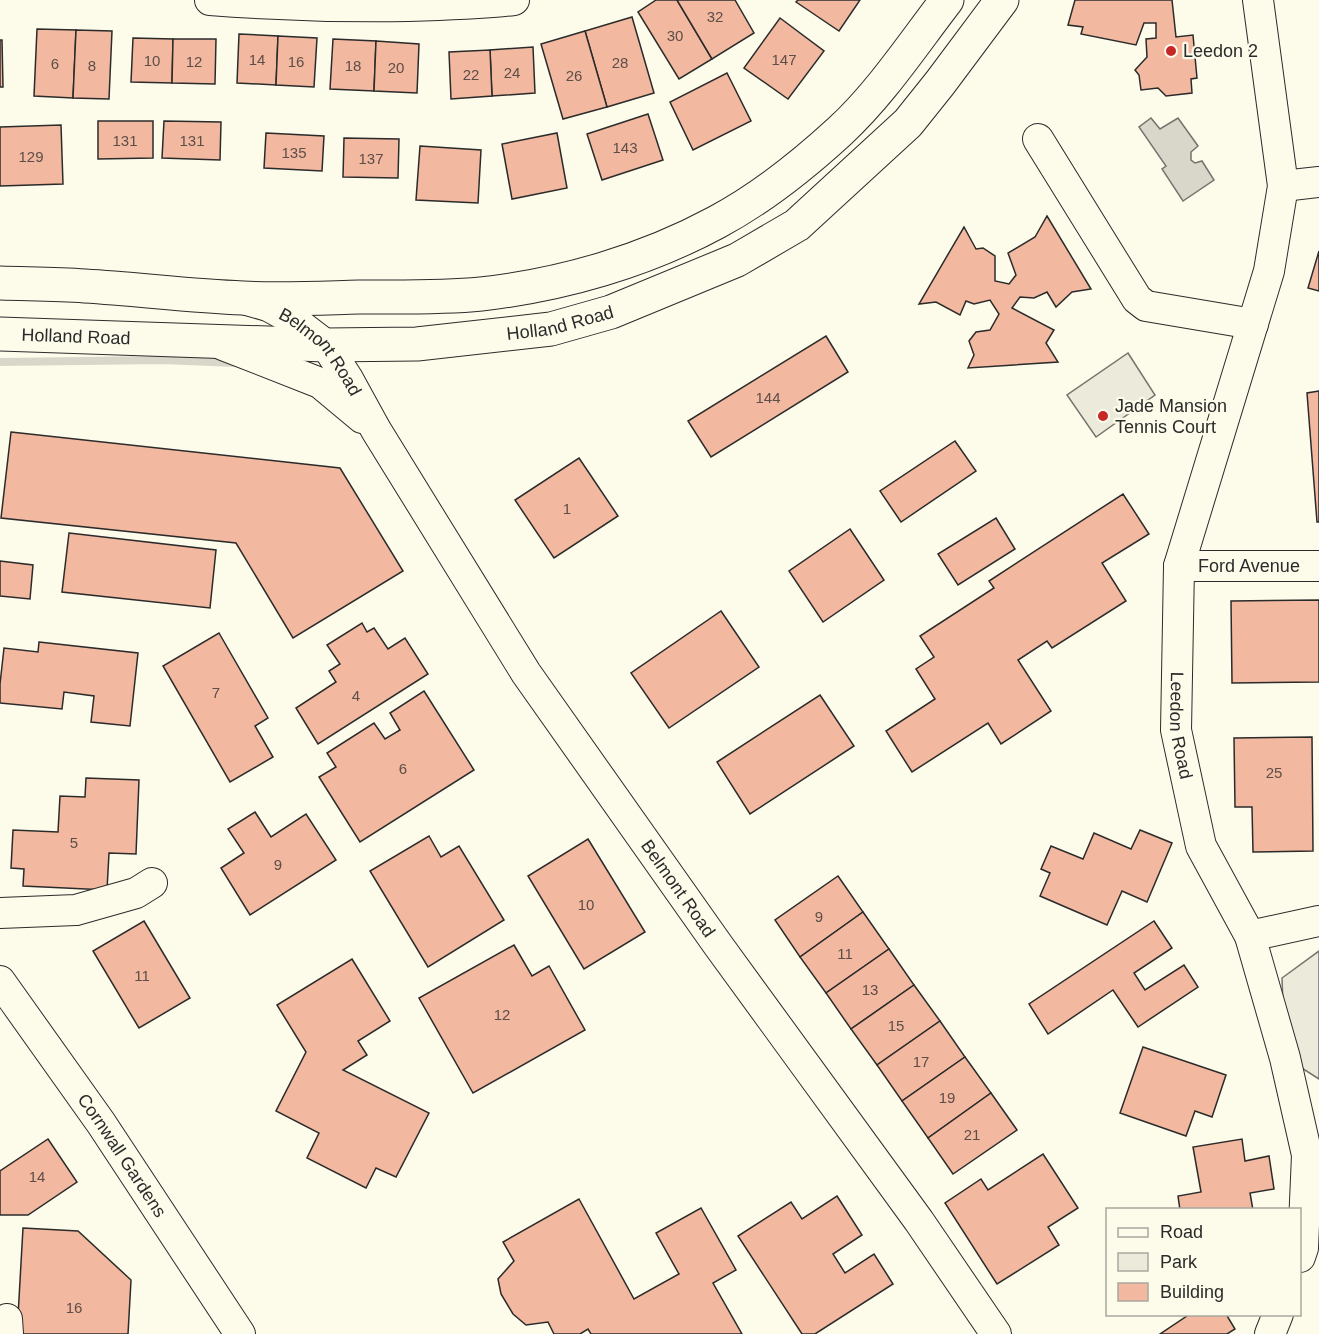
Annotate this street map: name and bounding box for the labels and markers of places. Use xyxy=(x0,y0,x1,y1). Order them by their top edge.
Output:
place label: Leedon 2 xyxy=(1183,41,1258,61)
marker: Leedon 2 xyxy=(1164,44,1178,58)
place label: Jade Mansion Tennis Court xyxy=(1115,396,1227,437)
marker: Jade Mansion Tennis Court xyxy=(1096,409,1110,423)

